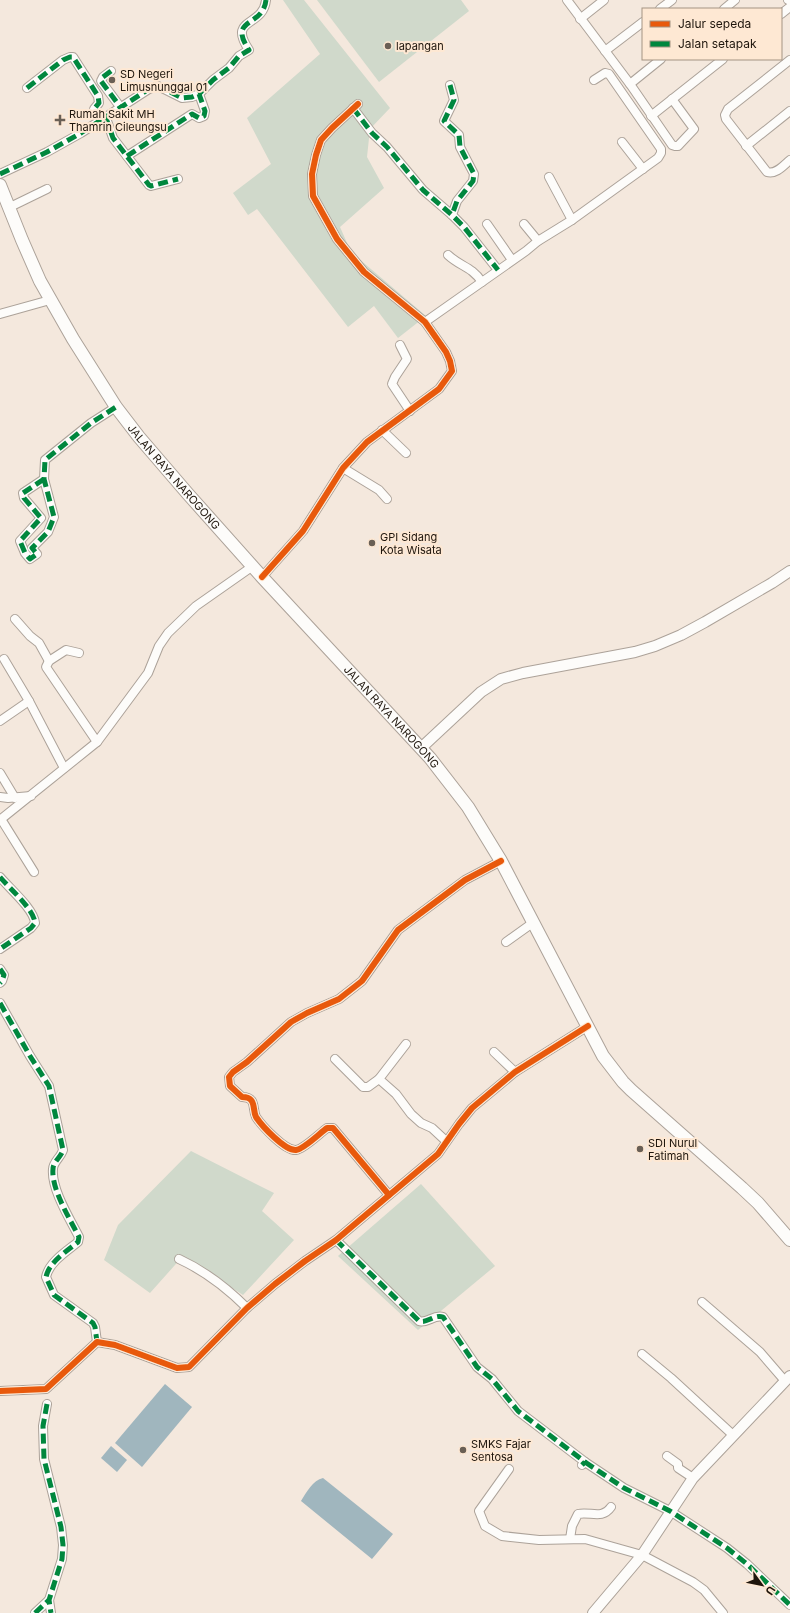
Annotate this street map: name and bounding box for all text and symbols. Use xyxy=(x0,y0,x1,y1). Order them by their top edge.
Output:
legend xyxy=(642,8,782,60)
text: Jalur sepeda xyxy=(678,16,751,31)
text: Jalan setapak xyxy=(678,36,757,51)
place label: lapangan xyxy=(396,39,444,53)
marker: lapangan xyxy=(383,41,393,51)
place label: SD Negeri Limusnunggal 01 xyxy=(120,67,207,94)
marker: SD Negeri Limusnunggal 01 xyxy=(107,75,117,85)
place label: Rumah Sakit MH Thamrin Cileungsu xyxy=(69,107,167,134)
marker: Rumah Sakit MH Thamrin Cileungsu xyxy=(54,114,66,126)
street label: JALAN RAYA NAROGONG xyxy=(125,421,223,532)
place label: GPI Sidang Kota Wisata xyxy=(380,530,442,557)
marker: GPI Sidang Kota Wisata xyxy=(367,538,377,548)
street label: JALAN RAYA NAROGONG xyxy=(341,663,442,771)
place label: SDI Nurul Fatimah xyxy=(648,1136,697,1163)
marker: SDI Nurul Fatimah xyxy=(635,1144,645,1154)
place label: SMKS Fajar Sentosa xyxy=(471,1437,531,1464)
marker: SMKS Fajar Sentosa xyxy=(458,1445,468,1455)
north arrow xyxy=(742,1565,782,1605)
text: U xyxy=(762,1583,778,1598)

